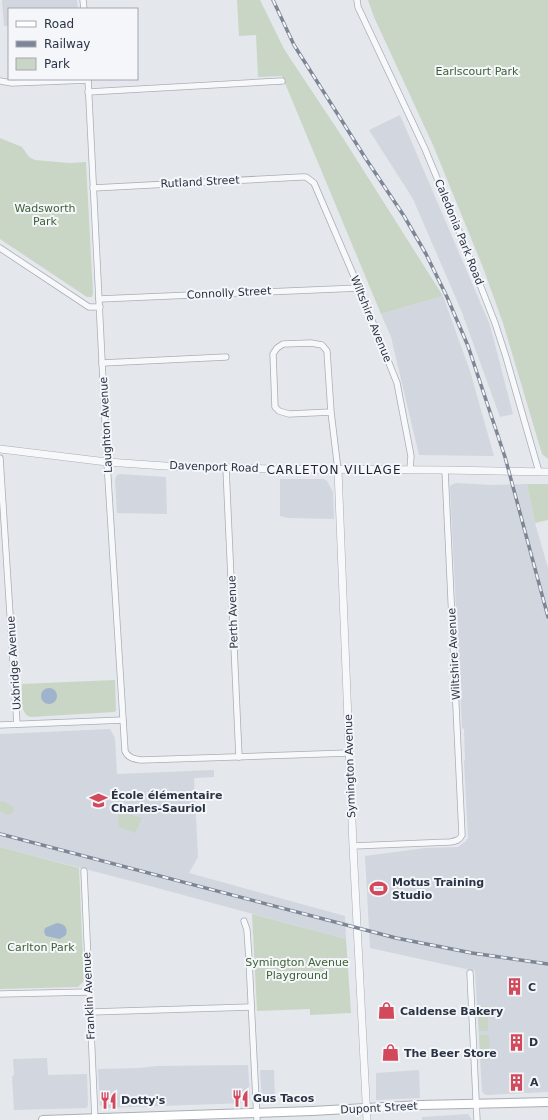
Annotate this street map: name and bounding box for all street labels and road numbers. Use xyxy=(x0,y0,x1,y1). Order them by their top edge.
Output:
street label: Rutland Street xyxy=(160,173,241,191)
street label: Caledonia Park Road xyxy=(432,177,486,287)
street label: Wiltshire Avenue xyxy=(348,274,394,364)
street label: Connolly Street xyxy=(186,284,272,302)
street label: Laughton Avenue xyxy=(97,376,115,473)
street label: Davenport Road xyxy=(169,459,259,475)
street label: Perth Avenue xyxy=(225,575,241,649)
street label: Wiltshire Avenue xyxy=(445,607,463,700)
street label: Uxbridge Avenue xyxy=(4,615,24,710)
street label: Symington Avenue xyxy=(342,714,358,818)
street label: Franklin Avenue xyxy=(80,952,98,1040)
street label: Dupont Street xyxy=(340,1099,419,1117)

